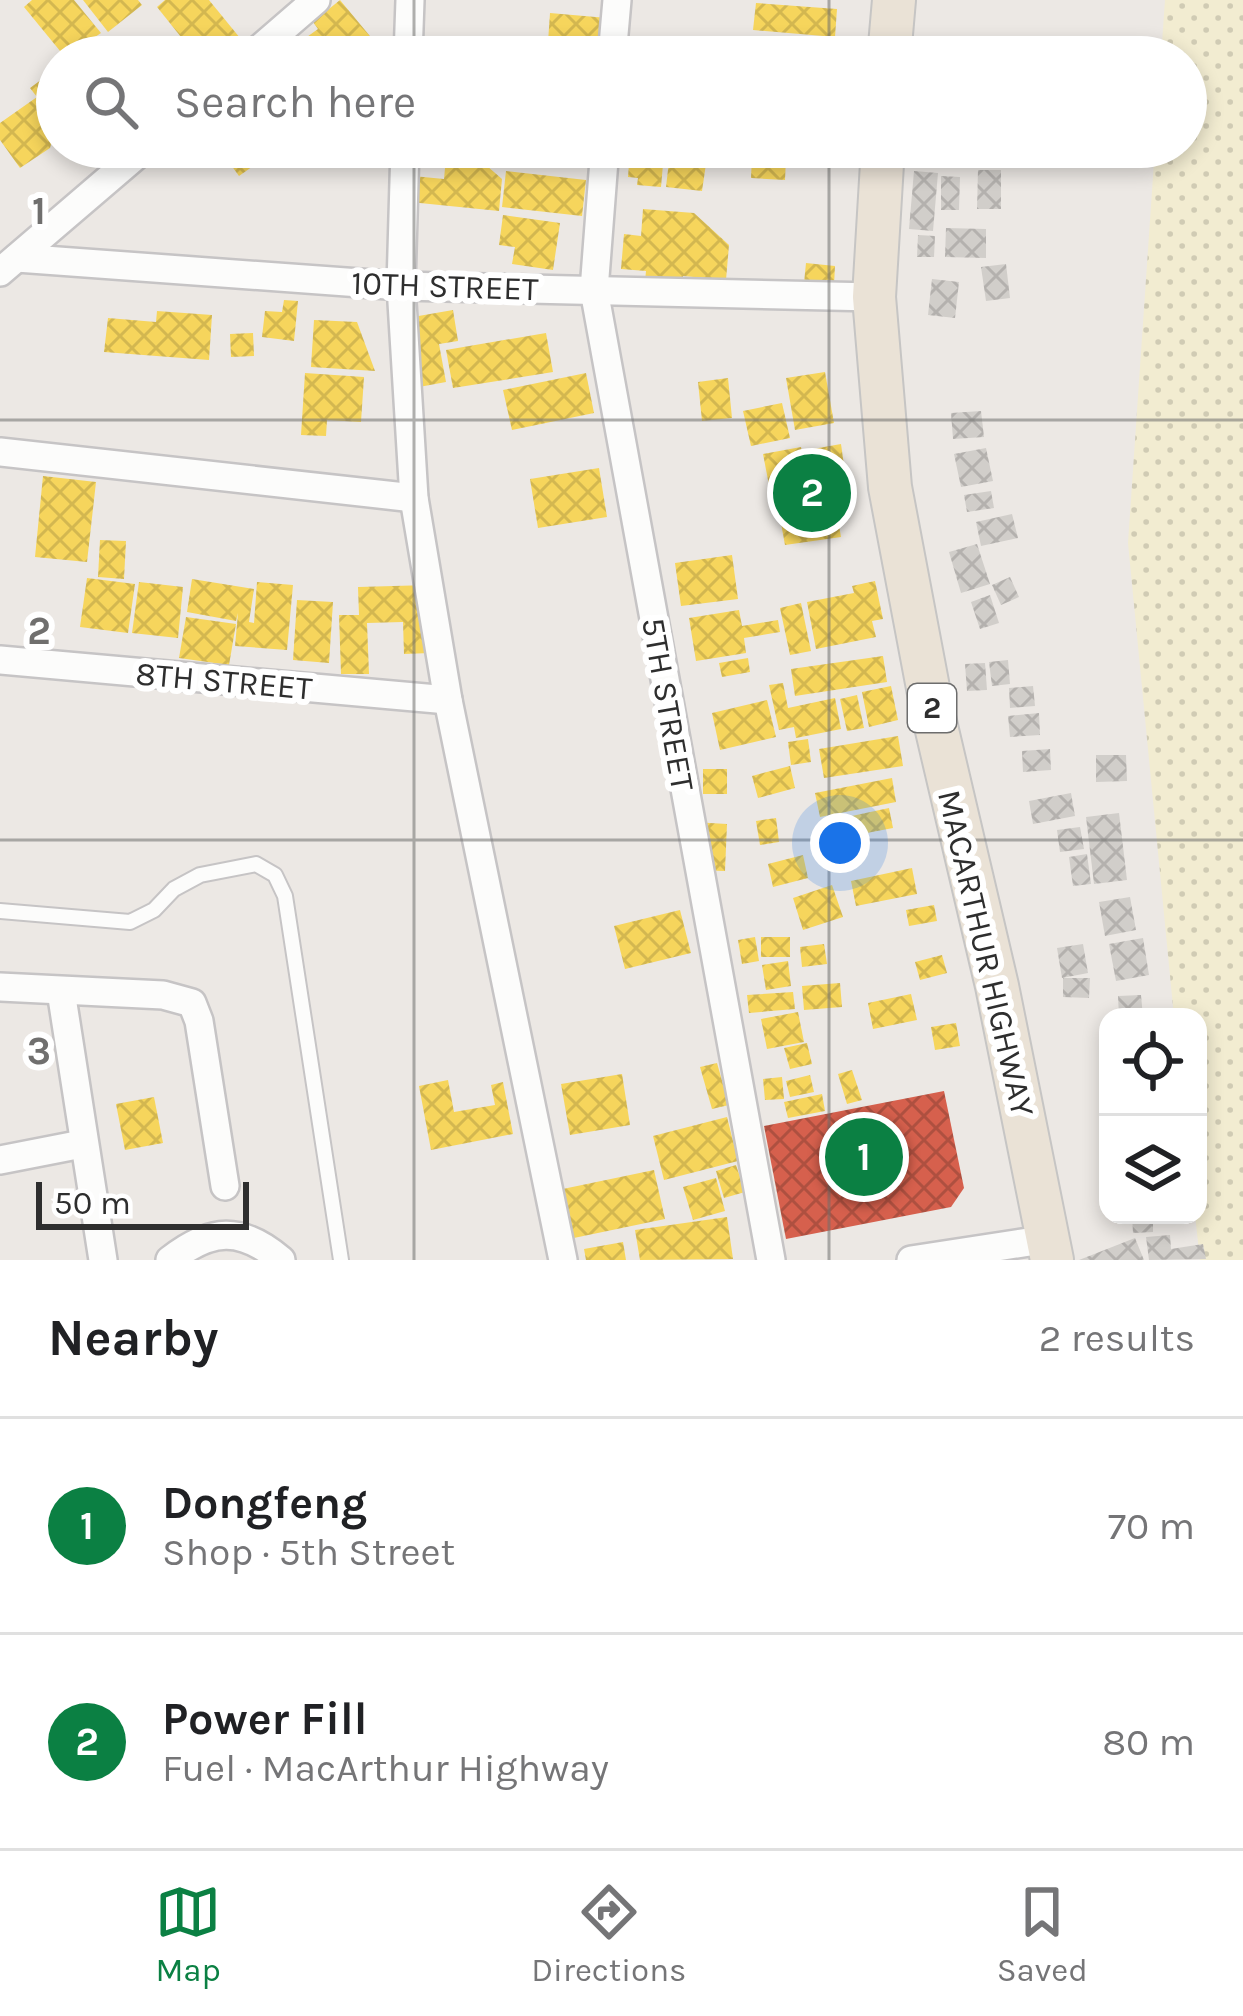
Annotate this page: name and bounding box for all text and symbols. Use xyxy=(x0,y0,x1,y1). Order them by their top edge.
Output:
search box xyxy=(36,36,1207,168)
icon: search xyxy=(78,69,144,135)
text: Search here xyxy=(174,76,416,128)
text: 1 xyxy=(32,188,46,234)
street label: 10TH STREET xyxy=(351,264,540,308)
pin: 2 xyxy=(773,448,851,538)
text: 2 xyxy=(27,608,51,654)
street label: 5TH STREET xyxy=(634,615,702,794)
street label: 8TH STREET xyxy=(134,654,314,708)
road number: 2 xyxy=(908,684,956,732)
street label: MACARTHUR HIGHWAY xyxy=(930,786,1042,1120)
your location xyxy=(810,813,870,873)
map controls xyxy=(1099,1008,1207,1224)
button: locate xyxy=(1099,1008,1207,1116)
text: 3 xyxy=(27,1028,51,1074)
pin: 1 xyxy=(825,1112,903,1202)
button: layers xyxy=(1099,1116,1207,1224)
scale bar xyxy=(36,1176,249,1229)
text: 50 m xyxy=(54,1184,131,1222)
text: Nearby xyxy=(48,1308,218,1368)
text: 2 results xyxy=(1039,1315,1195,1361)
text: Dongfeng xyxy=(162,1477,367,1529)
text: 1 xyxy=(80,1503,94,1549)
text: 70 m xyxy=(1108,1503,1195,1549)
text: Shop · 5th Street xyxy=(162,1529,455,1575)
text: Power Fill xyxy=(162,1693,367,1745)
text: 2 xyxy=(75,1719,99,1765)
text: 80 m xyxy=(1102,1719,1195,1765)
text: Fuel · MacArthur Highway xyxy=(162,1745,609,1791)
tab: Map xyxy=(155,1879,221,1989)
tab: Directions xyxy=(531,1879,686,1989)
tab: Saved xyxy=(997,1879,1088,1989)

